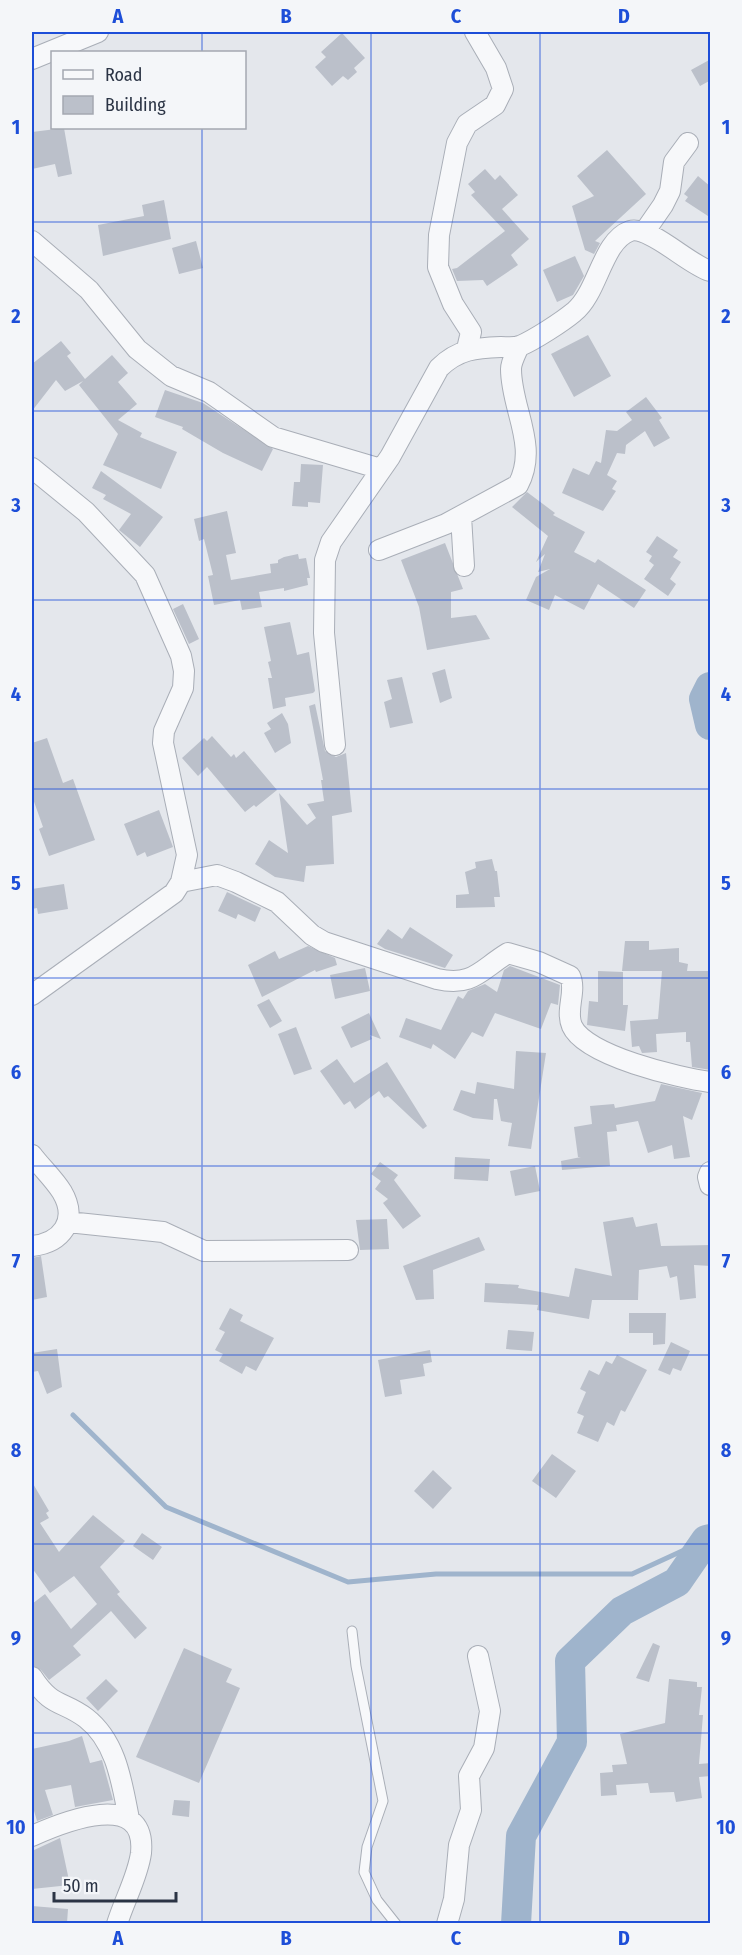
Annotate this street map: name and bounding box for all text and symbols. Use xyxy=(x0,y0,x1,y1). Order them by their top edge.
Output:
text: A xyxy=(112,4,125,28)
text: B xyxy=(280,4,292,28)
text: C xyxy=(451,4,462,28)
text: D xyxy=(618,4,630,28)
legend xyxy=(51,51,246,129)
text: Road xyxy=(105,64,142,86)
text: Building xyxy=(105,94,166,116)
text: 1 xyxy=(12,115,20,139)
text: 1 xyxy=(722,115,730,139)
text: 2 xyxy=(10,304,21,328)
text: 2 xyxy=(720,304,731,328)
text: 3 xyxy=(10,493,21,517)
text: 3 xyxy=(720,493,731,517)
text: 4 xyxy=(11,682,21,706)
text: 4 xyxy=(721,682,731,706)
text: 5 xyxy=(11,871,21,895)
text: 5 xyxy=(721,871,731,895)
text: 6 xyxy=(11,1060,21,1084)
text: 6 xyxy=(721,1060,731,1084)
text: 7 xyxy=(12,1249,21,1273)
text: 7 xyxy=(722,1249,731,1273)
text: 8 xyxy=(11,1438,22,1462)
text: 8 xyxy=(721,1438,732,1462)
text: 9 xyxy=(11,1626,21,1650)
text: 9 xyxy=(721,1626,731,1650)
text: 10 xyxy=(6,1815,26,1839)
text: 10 xyxy=(716,1815,736,1839)
scale bar xyxy=(54,1865,176,1903)
text: 50 m xyxy=(63,1875,99,1897)
text: A xyxy=(112,1926,125,1950)
text: B xyxy=(280,1926,292,1950)
text: C xyxy=(451,1926,462,1950)
text: D xyxy=(618,1926,630,1950)

